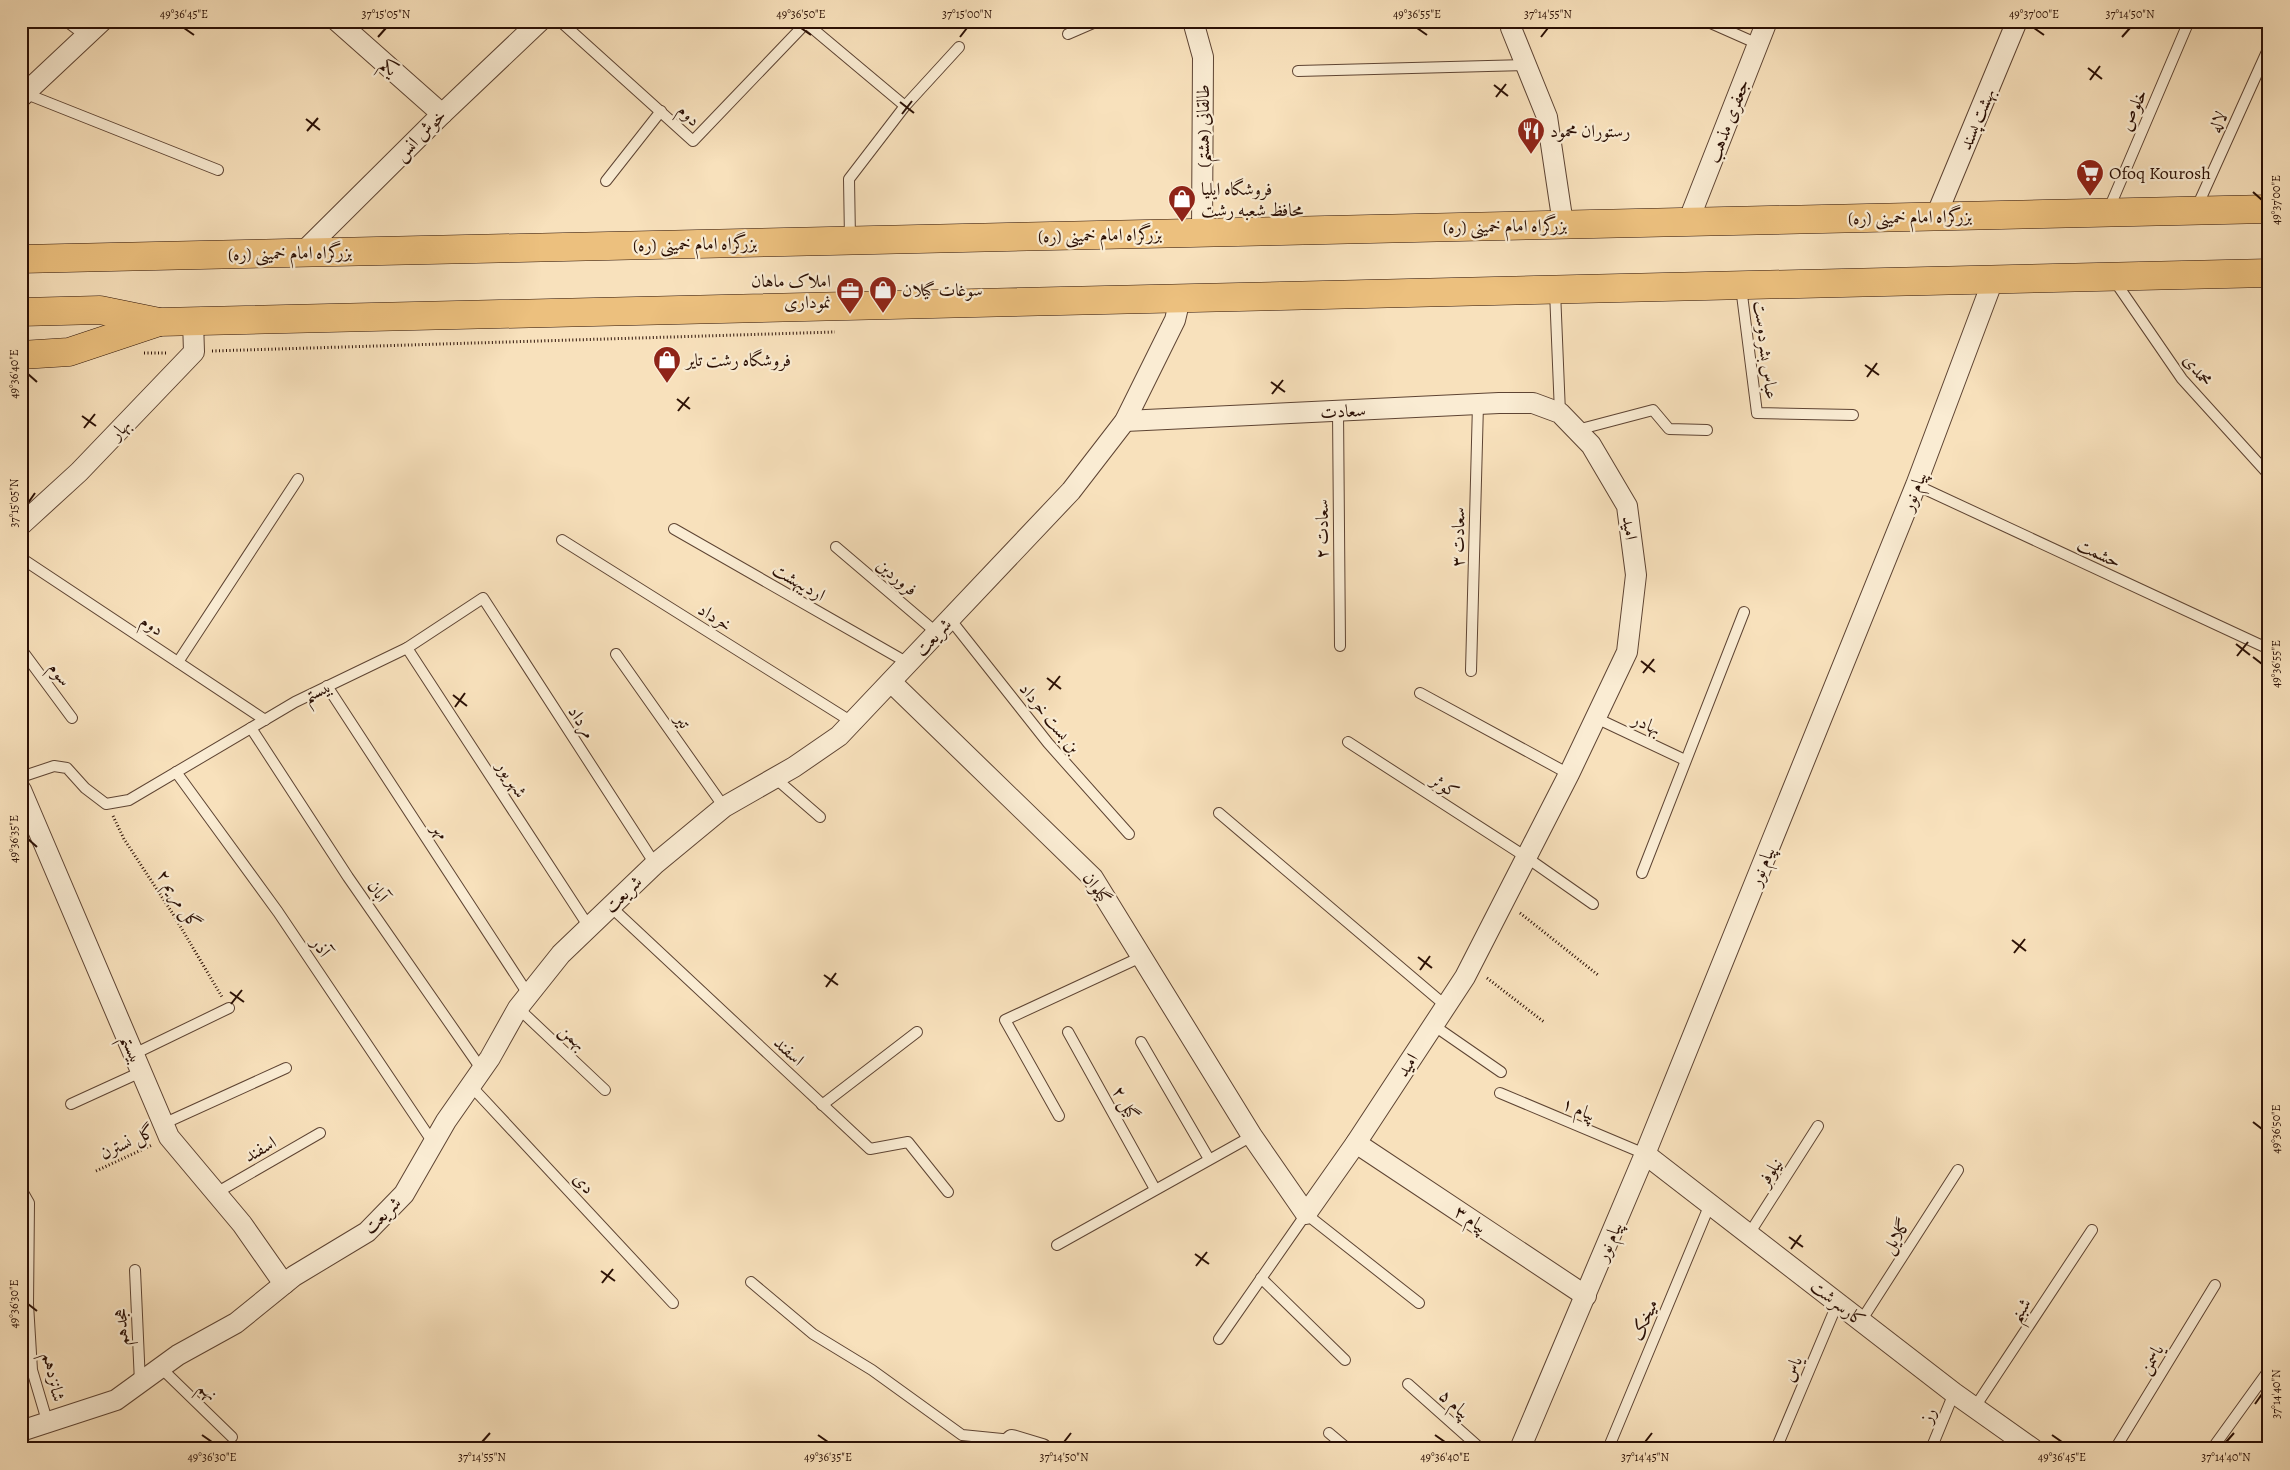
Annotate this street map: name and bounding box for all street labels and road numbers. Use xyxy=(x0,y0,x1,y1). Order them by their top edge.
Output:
street label: یکم xyxy=(372,53,404,86)
street label: جعفری مذهب xyxy=(1701,76,1755,166)
street label: طالقانی (هشتم) xyxy=(1191,84,1221,168)
street label: بهشت پسند xyxy=(1953,84,2001,154)
street label: خلوص xyxy=(2114,85,2152,135)
street label: دوم xyxy=(669,98,706,135)
street label: خوش انس xyxy=(389,104,451,166)
street label: لاله xyxy=(2203,107,2233,137)
street label: بزرگراه امام خمینی (ره) xyxy=(1848,204,1972,234)
street label: بزرگراه امام خمینی (ره) xyxy=(1443,213,1567,243)
street label: بزرگراه امام خمینی (ره) xyxy=(1038,222,1162,252)
street label: بزرگراه امام خمینی (ره) xyxy=(633,231,757,261)
street label: بزرگراه امام خمینی (ره) xyxy=(228,240,352,270)
street label: عباس بشردوست xyxy=(1748,299,1784,401)
street label: محمدی xyxy=(2178,349,2218,391)
street label: سعادت xyxy=(1320,398,1366,424)
street label: بهار xyxy=(103,413,136,446)
street label: پیام نور xyxy=(1895,468,1936,518)
street label: سعادت ۲ xyxy=(1310,499,1334,559)
street label: سعادت ۳ xyxy=(1445,507,1471,567)
street label: امید xyxy=(1617,515,1643,541)
street label: حشمت xyxy=(2073,532,2125,574)
street label: فروردین xyxy=(871,553,923,601)
street label: اردیبهشت xyxy=(768,557,830,607)
street label: خرداد xyxy=(693,597,737,637)
street label: دوم xyxy=(133,609,168,645)
street label: شریعت xyxy=(909,613,957,661)
street label: سوم xyxy=(40,657,77,693)
street label: بیستم xyxy=(299,674,338,714)
street label: بن بست خرداد xyxy=(1014,677,1087,759)
street label: مرداد xyxy=(562,701,602,744)
street label: بهادر xyxy=(1627,706,1665,741)
street label: تیر xyxy=(668,707,697,734)
street label: شهریور xyxy=(490,754,533,802)
street label: کوثر xyxy=(1425,767,1464,804)
street label: مهر xyxy=(426,816,455,844)
street label: پیام نور xyxy=(1742,843,1785,893)
street label: گل مریم ۲ xyxy=(148,865,207,936)
street label: گیلوان xyxy=(1077,867,1117,909)
street label: شریعت xyxy=(599,870,647,918)
street label: آبان xyxy=(362,875,395,909)
street label: آذر xyxy=(305,931,337,963)
street label: بهمن xyxy=(554,1018,592,1056)
street label: بیستم xyxy=(110,1031,149,1069)
street label: اسفند xyxy=(768,1031,810,1071)
street label: امید xyxy=(1390,1048,1424,1082)
street label: گیل ۲ xyxy=(1106,1081,1145,1125)
street label: پیام ۱ xyxy=(1557,1091,1600,1130)
street label: گل نسترن xyxy=(96,1119,158,1165)
street label: اسفند xyxy=(239,1130,281,1168)
street label: نیلوفر xyxy=(1751,1153,1788,1193)
street label: دی xyxy=(568,1167,600,1199)
street label: شریعت xyxy=(358,1191,406,1239)
street label: پیام ۳ xyxy=(1448,1199,1492,1242)
street label: گلایل xyxy=(1876,1214,1917,1259)
street label: پیام نور xyxy=(1589,1217,1632,1268)
street label: کارسرشت xyxy=(1806,1274,1870,1332)
street label: شبنم xyxy=(2003,1293,2042,1330)
street label: میخک xyxy=(1625,1296,1663,1344)
street label: هجدهم xyxy=(108,1308,139,1346)
street label: یاسمن xyxy=(2133,1338,2170,1379)
street label: شانزدهم xyxy=(32,1350,71,1405)
street label: یاس xyxy=(1776,1351,1809,1385)
street label: نهم xyxy=(189,1376,223,1410)
street label: پیام ۵ xyxy=(1431,1383,1476,1427)
street label: رز xyxy=(1913,1404,1942,1428)

